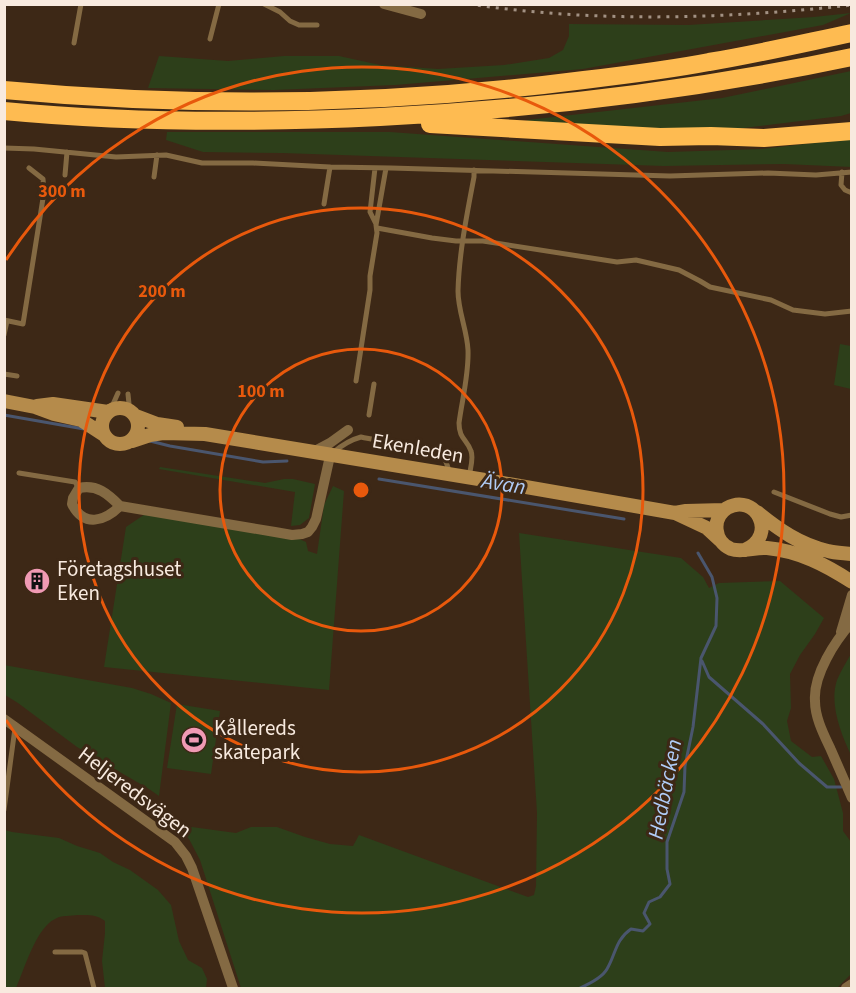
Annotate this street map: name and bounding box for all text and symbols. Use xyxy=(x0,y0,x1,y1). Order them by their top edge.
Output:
text: 300 m xyxy=(38,179,86,204)
text: 200 m xyxy=(138,279,186,304)
text: 100 m xyxy=(237,379,285,404)
street label: Ekenleden xyxy=(370,425,466,471)
water label: Ävan xyxy=(478,464,528,503)
centre of rings xyxy=(351,480,371,500)
place label: Företagshuset Eken xyxy=(57,554,181,608)
building icon: Företagshuset Eken xyxy=(22,566,52,596)
place label: Kållereds skatepark xyxy=(214,713,301,767)
sports icon: Kållereds skatepark xyxy=(179,725,209,755)
water label: Hedbäcken xyxy=(640,736,690,842)
street label: Heljeredsvägen xyxy=(72,739,198,845)

